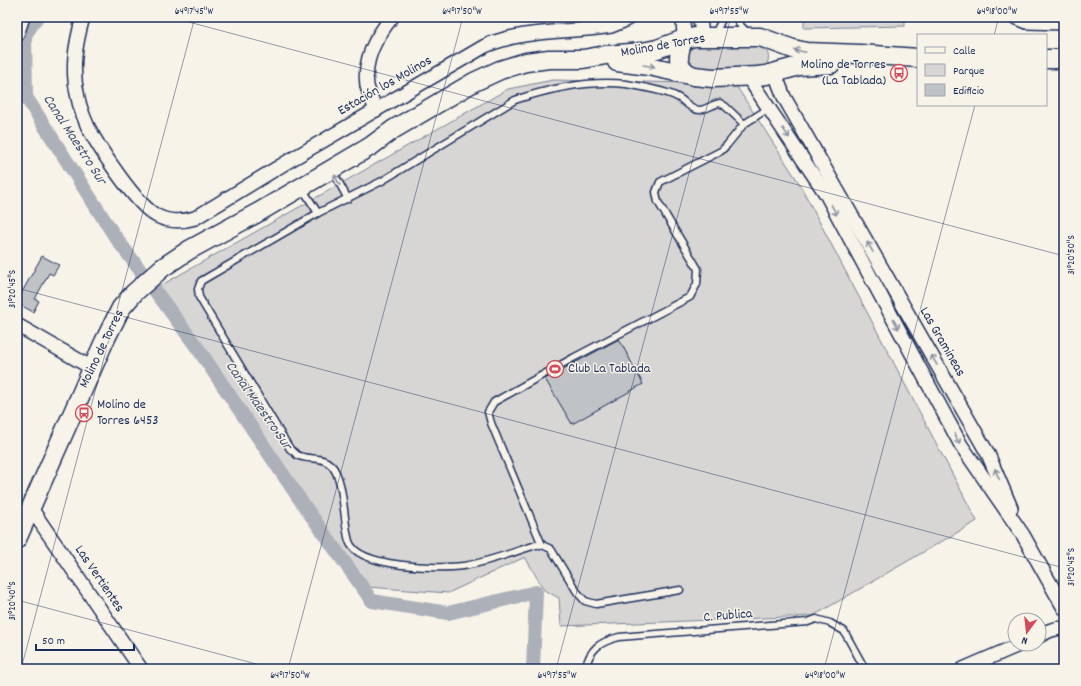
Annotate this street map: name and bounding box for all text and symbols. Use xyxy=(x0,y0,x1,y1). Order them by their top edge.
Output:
text: 64°17'45"W xyxy=(175,5,213,19)
text: 64°17'50"W xyxy=(442,5,482,19)
text: 64°17'55"W xyxy=(710,5,749,19)
text: 64°18'00"W xyxy=(977,5,1018,19)
street label: Molino de Torres xyxy=(619,29,707,63)
legend xyxy=(917,34,1047,106)
text: Calle xyxy=(953,43,976,60)
one-way arrow xyxy=(794,46,807,54)
street label: Estación los Molinos xyxy=(334,51,436,121)
place label: Molino de Torres (La Tablada) xyxy=(801,55,886,91)
one-way arrow xyxy=(643,62,656,70)
bus stop icon: Molino de Torres (La Tablada) xyxy=(889,63,909,83)
text: Parque xyxy=(953,63,984,80)
text: Edificio xyxy=(953,83,984,100)
water label: Canal Maestro Sur xyxy=(36,90,112,191)
one-way arrow xyxy=(782,127,790,138)
one-way arrow xyxy=(333,174,341,186)
one-way arrow xyxy=(831,203,839,215)
text: 31°20'50"S xyxy=(1065,235,1079,275)
one-way arrow xyxy=(865,241,873,253)
text: 31°20'45"S xyxy=(6,270,20,308)
street label: Las Gramineas xyxy=(914,303,970,381)
street label: Molino de Torres xyxy=(74,306,130,392)
one-way arrow xyxy=(892,318,900,330)
one-way arrow xyxy=(930,354,938,366)
water label: Canal Maestro Sur xyxy=(219,357,298,456)
sports icon: Club La Tablada xyxy=(545,359,565,379)
place label: Club La Tablada xyxy=(568,359,651,379)
place label: Molino de Torres 6453 xyxy=(97,395,159,431)
bus stop icon: Molino de Torres 6453 xyxy=(74,403,94,423)
one-way arrow xyxy=(954,432,962,444)
one-way arrow xyxy=(992,468,1000,480)
street label: Las Vertientes xyxy=(69,541,129,617)
text: 31°20'45"S xyxy=(1065,548,1079,586)
text: 31°20'40"S xyxy=(6,581,20,621)
street label: C. Publica xyxy=(703,604,754,628)
north arrow xyxy=(1007,612,1047,652)
scale bar xyxy=(36,626,134,652)
text: N xyxy=(1020,631,1030,648)
text: 50 m xyxy=(42,633,65,650)
text: 64°17'50"W xyxy=(270,669,310,683)
text: 64°17'55"W xyxy=(538,669,577,683)
text: 64°18'00"W xyxy=(805,669,846,683)

